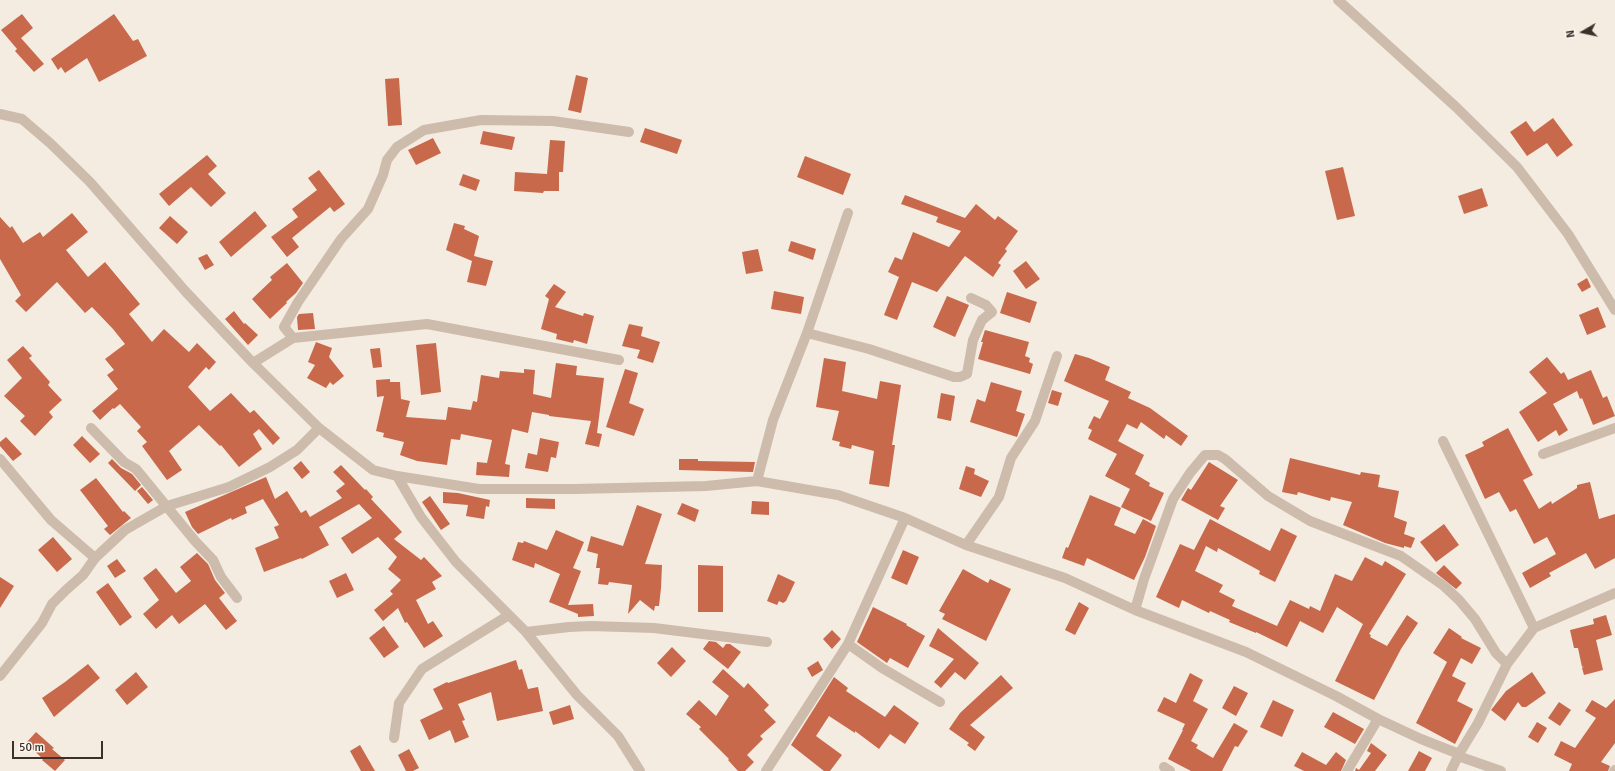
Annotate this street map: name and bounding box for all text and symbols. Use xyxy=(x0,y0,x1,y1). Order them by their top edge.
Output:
north arrow xyxy=(1563,12,1603,52)
text: N xyxy=(1564,29,1578,39)
scale bar xyxy=(14,733,105,759)
text: 50 m xyxy=(19,740,44,755)

